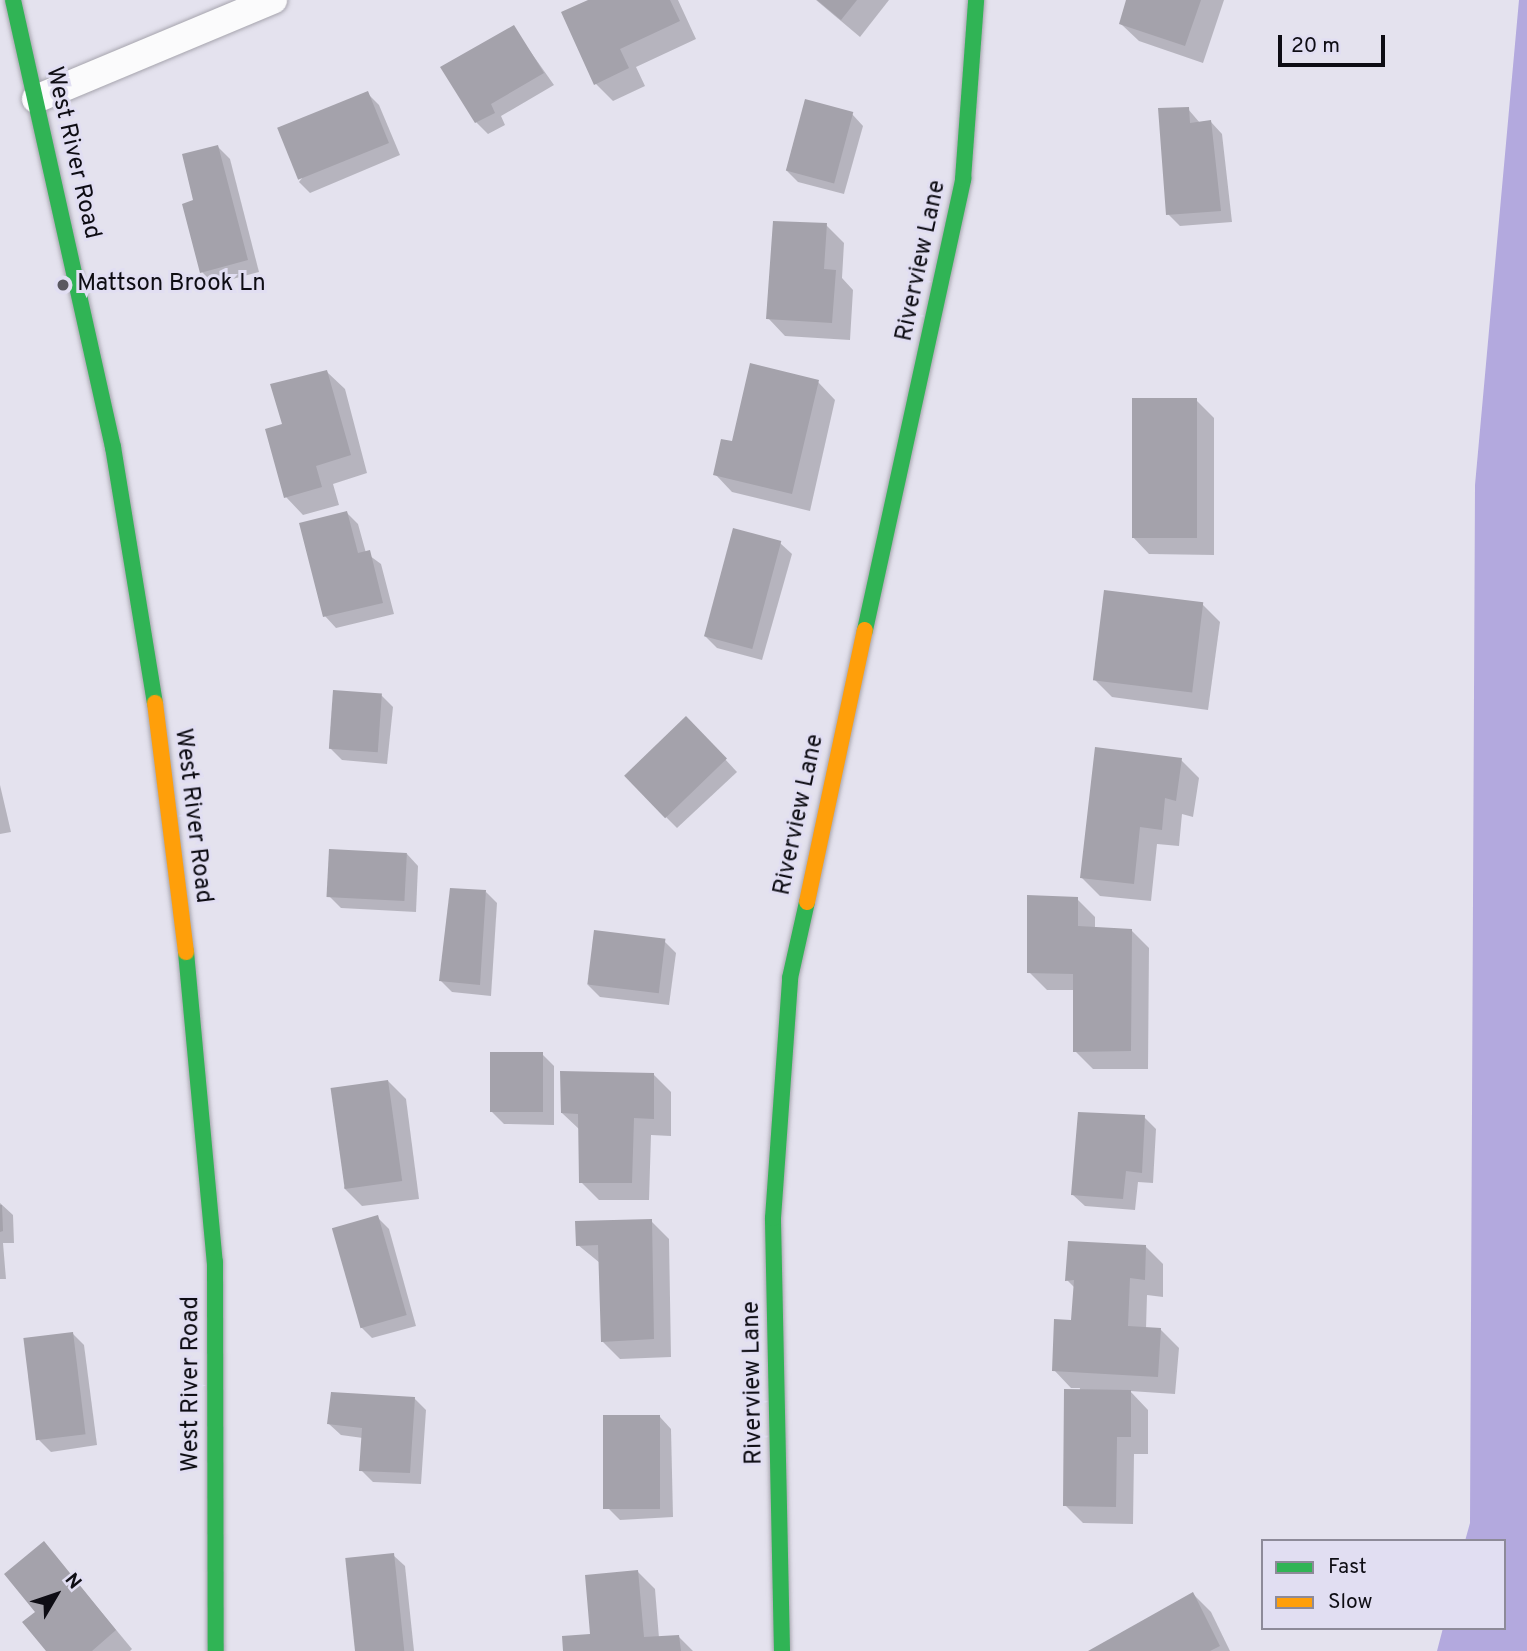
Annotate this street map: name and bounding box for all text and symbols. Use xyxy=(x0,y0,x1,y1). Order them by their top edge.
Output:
scale bar xyxy=(1282,21,1389,65)
text: 20 m xyxy=(1291,33,1340,60)
street label: West River Road xyxy=(38,64,106,242)
street label: Riverview Lane xyxy=(891,178,953,344)
place label: Mattson Brook Ln xyxy=(77,271,266,299)
marker: Mattson Brook Ln xyxy=(55,277,71,293)
street label: West River Road xyxy=(167,727,217,905)
street label: Riverview Lane xyxy=(769,732,831,898)
street label: West River Road xyxy=(178,1296,206,1472)
street label: Riverview Lane xyxy=(738,1301,770,1465)
legend xyxy=(1261,1539,1506,1630)
text: Fast xyxy=(1328,1554,1367,1581)
north arrow xyxy=(21,1560,91,1630)
text: N xyxy=(59,1569,86,1595)
text: Slow xyxy=(1328,1589,1373,1616)

